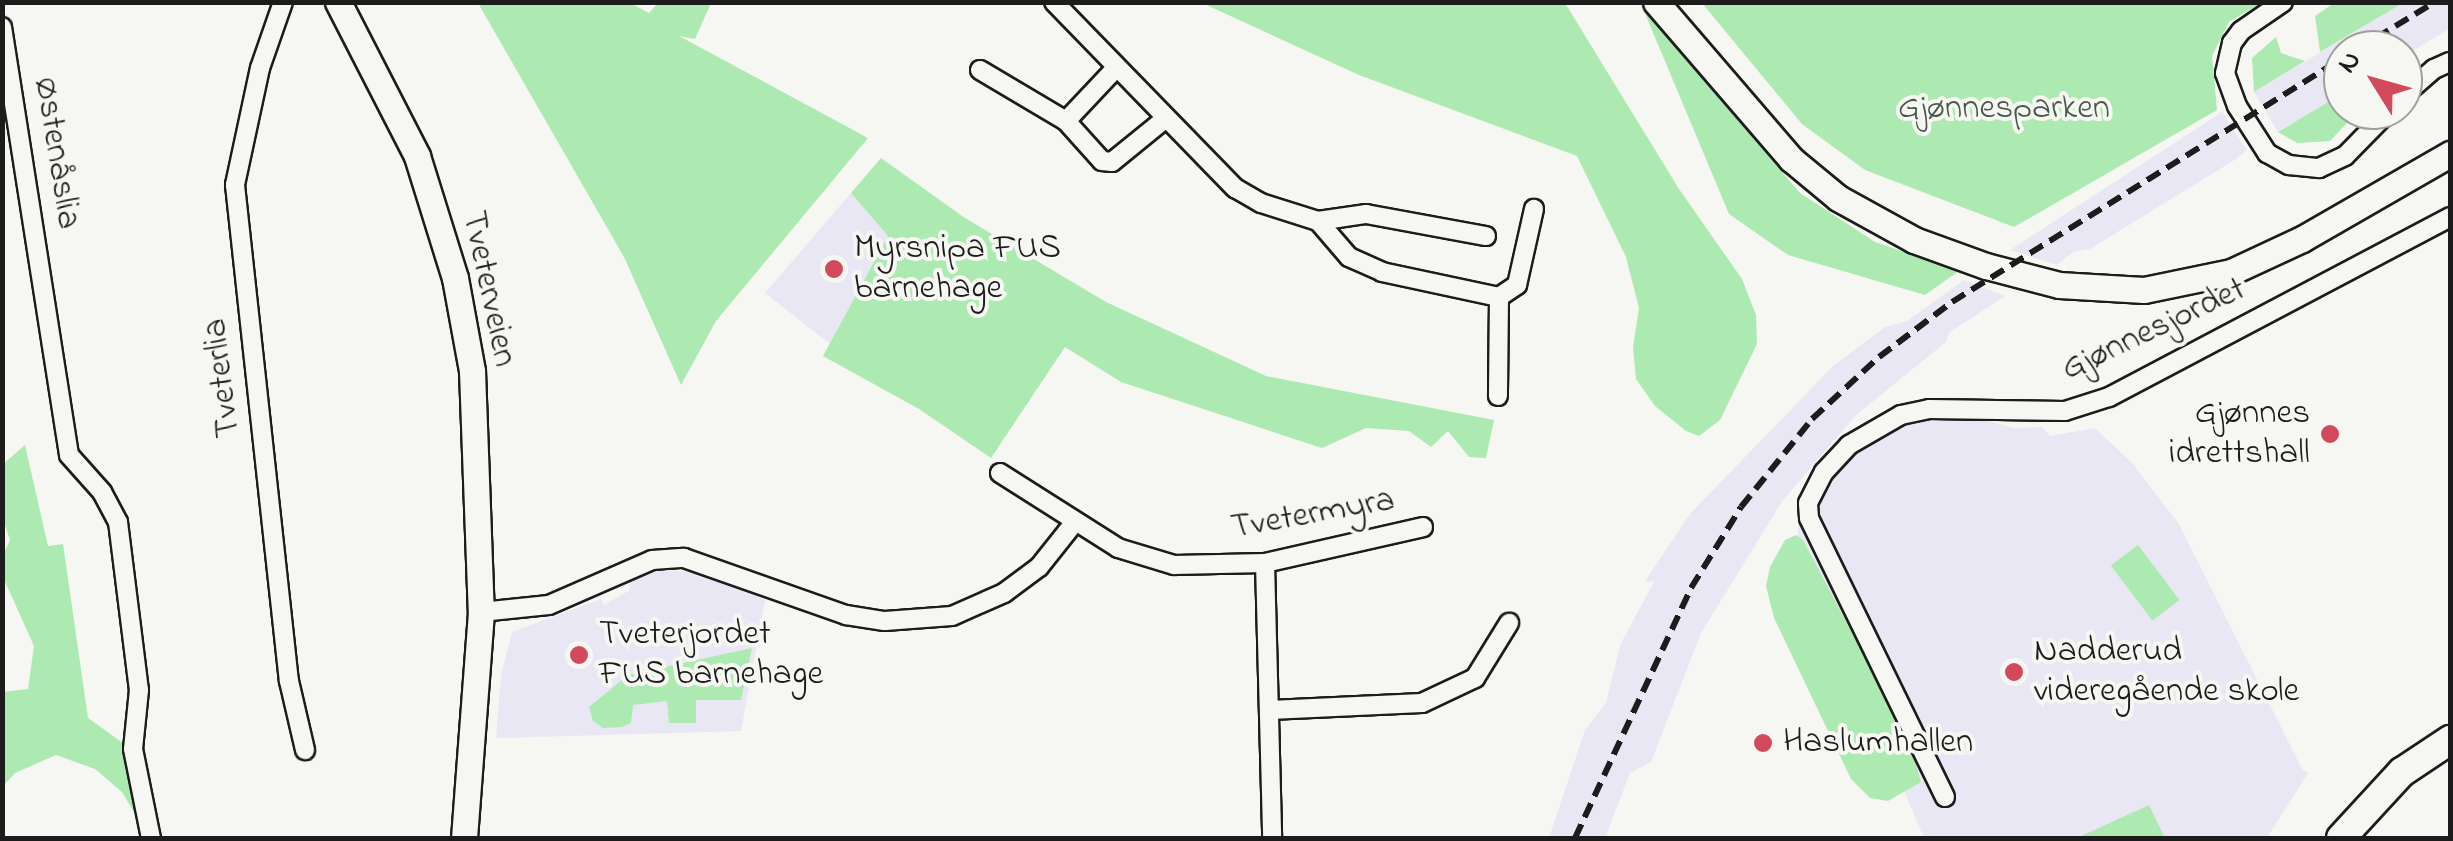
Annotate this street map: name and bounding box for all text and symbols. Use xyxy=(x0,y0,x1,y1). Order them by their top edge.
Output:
north arrow xyxy=(2323,30,2423,130)
text: N xyxy=(2328,43,2372,83)
street label: Østenåslia xyxy=(23,74,89,232)
park label: Gjønnesparken xyxy=(1898,88,2110,130)
street label: Tveterveien xyxy=(451,207,525,371)
place label: Myrsnipa FUS barnehage xyxy=(854,228,1061,310)
marker: Myrsnipa FUS barnehage xyxy=(823,258,845,280)
street label: Gjønnesjordet xyxy=(2055,269,2253,391)
street label: Tveterlia xyxy=(195,316,251,440)
place label: Gjønnes idrettshall xyxy=(2169,393,2310,475)
marker: Gjønnes idrettshall xyxy=(2319,423,2341,445)
street label: Tvetermyra xyxy=(1228,480,1398,550)
place label: Tveterjordet FUS barnehage xyxy=(599,614,823,696)
place label: Nadderud videregående skole xyxy=(2034,631,2299,713)
marker: Tveterjordet FUS barnehage xyxy=(568,644,590,666)
marker: Nadderud videregående skole xyxy=(2003,661,2025,683)
place label: Haslumhallen xyxy=(1783,722,1973,764)
marker: Haslumhallen xyxy=(1752,732,1774,754)

